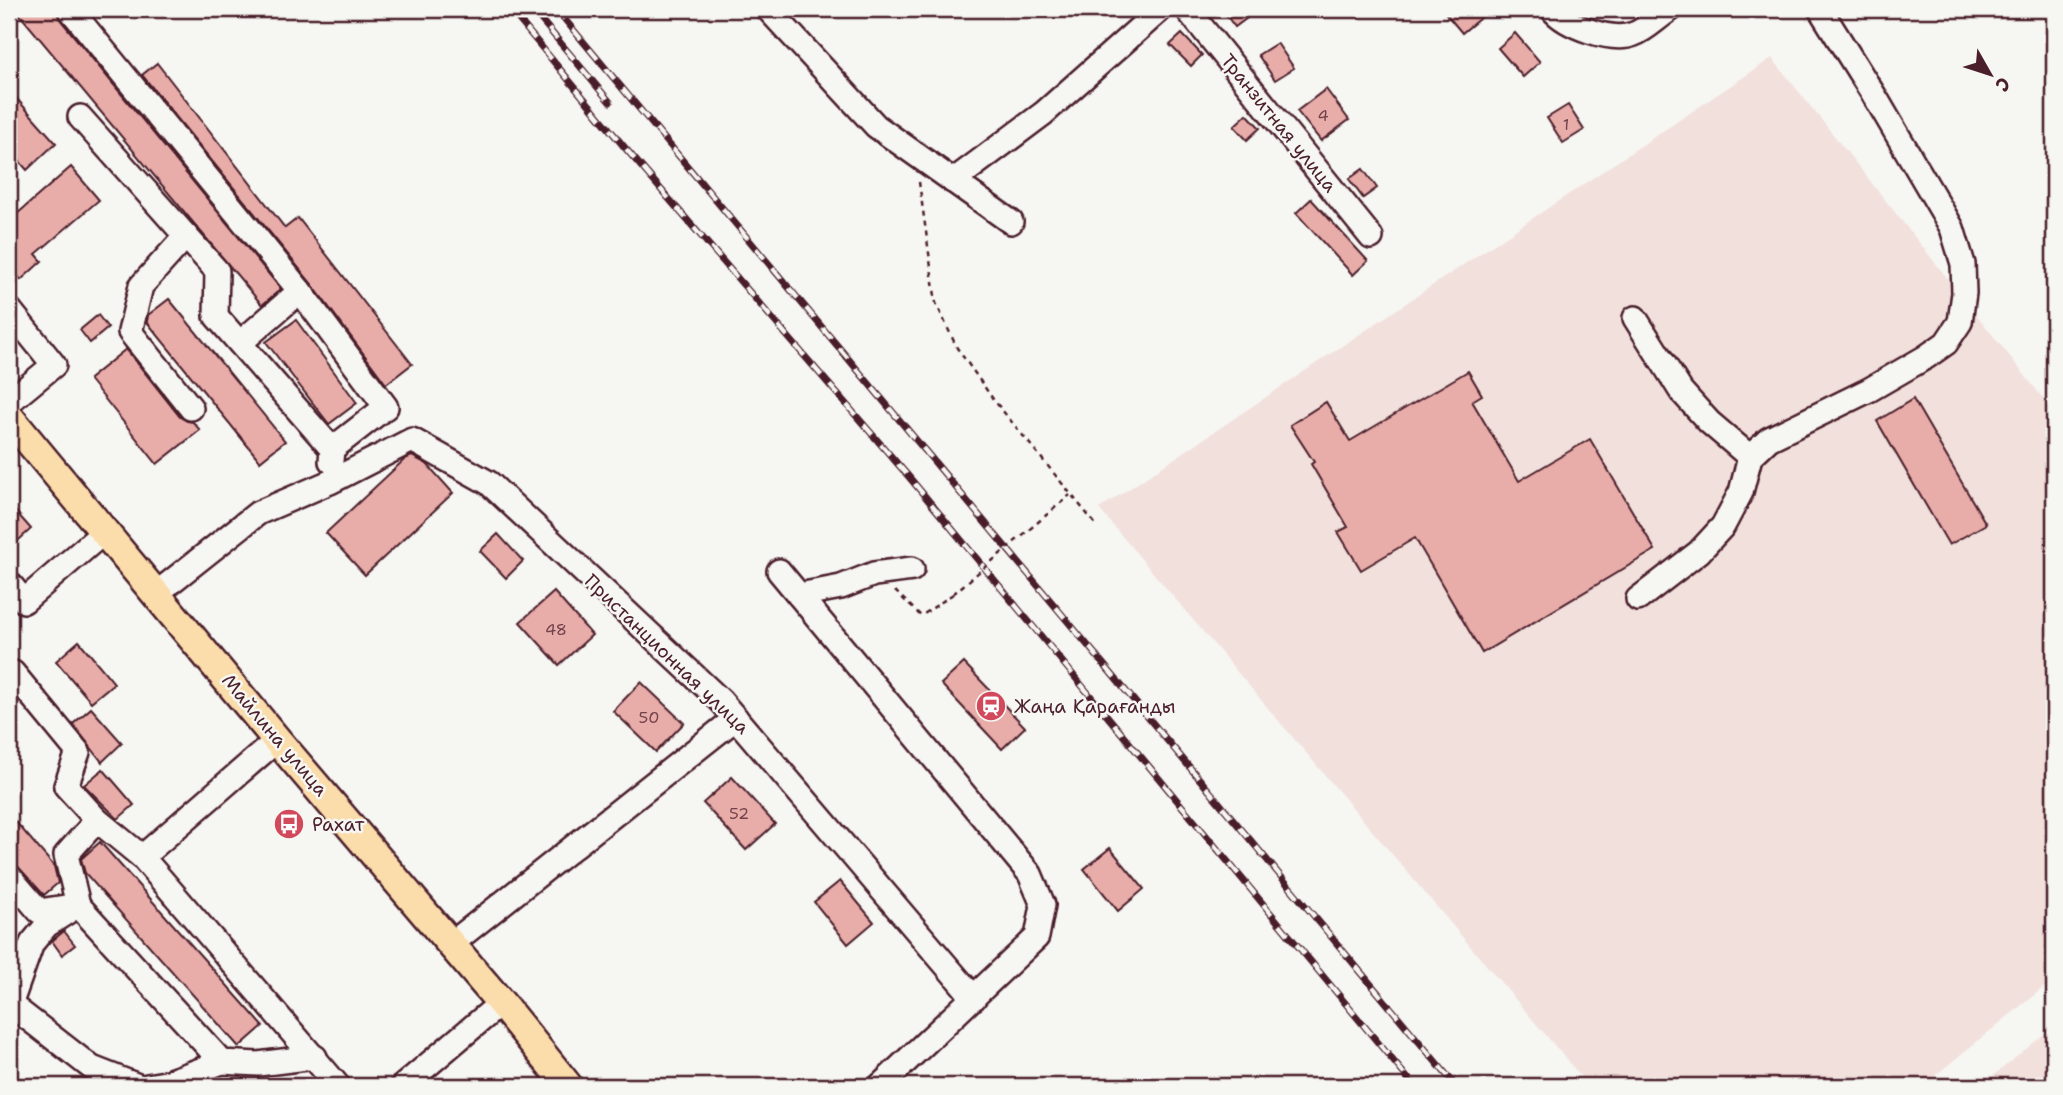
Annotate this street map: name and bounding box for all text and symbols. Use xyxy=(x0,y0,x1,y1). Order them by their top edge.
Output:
north arrow xyxy=(1954,38,2024,108)
street label: Транзитная улица xyxy=(1215,49,1343,198)
text: С xyxy=(1989,72,2016,97)
house number: 4 xyxy=(1317,105,1329,126)
house number: 1 xyxy=(1563,114,1569,135)
street label: Пристанционная улица xyxy=(579,568,755,740)
house number: 48 xyxy=(545,619,567,640)
street label: Майлина улица xyxy=(216,669,334,802)
station icon: Жаңа Қарағанды xyxy=(974,689,1008,723)
place label: Жаңа Қарағанды xyxy=(1014,694,1176,719)
house number: 50 xyxy=(639,707,659,728)
house number: 52 xyxy=(729,803,749,824)
bus stop icon: Рахат xyxy=(272,807,306,841)
place label: Рахат xyxy=(312,812,365,837)

